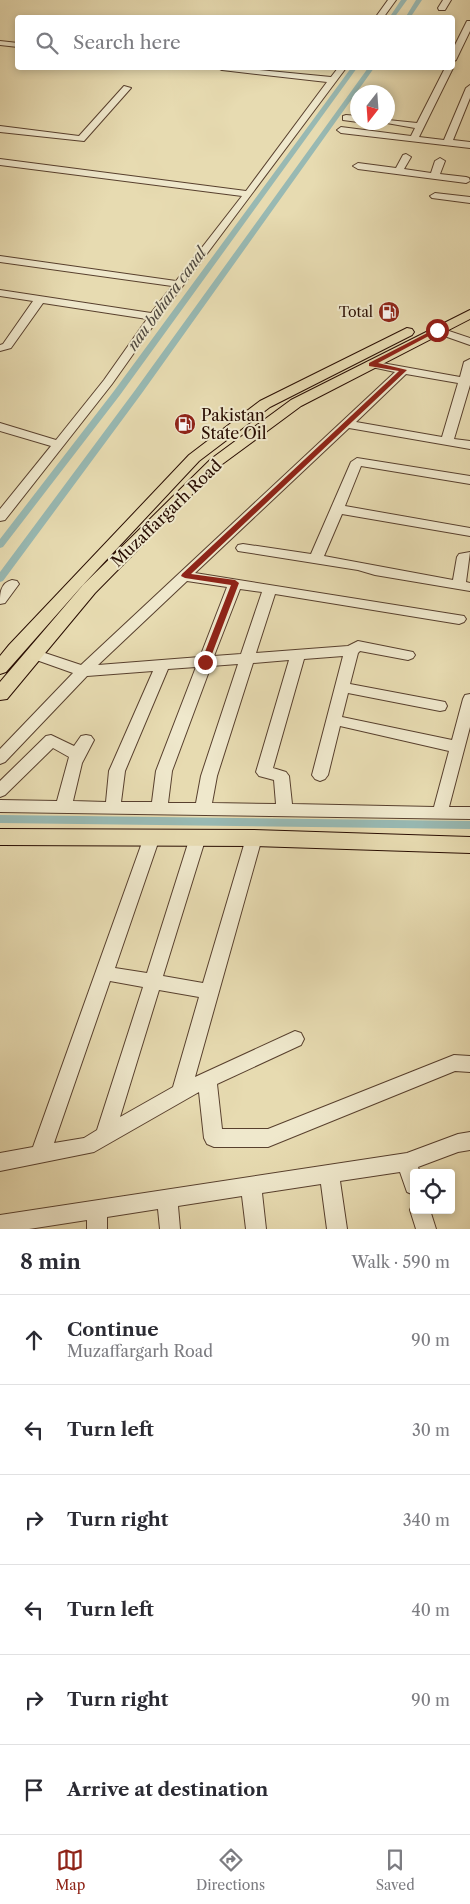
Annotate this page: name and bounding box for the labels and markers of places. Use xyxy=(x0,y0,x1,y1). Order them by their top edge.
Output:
fuel station icon: Total xyxy=(377,300,401,324)
place label: Total xyxy=(339,303,373,321)
place label: Pakistan State Oil xyxy=(201,405,267,443)
fuel station icon: Pakistan State Oil xyxy=(173,412,197,436)

